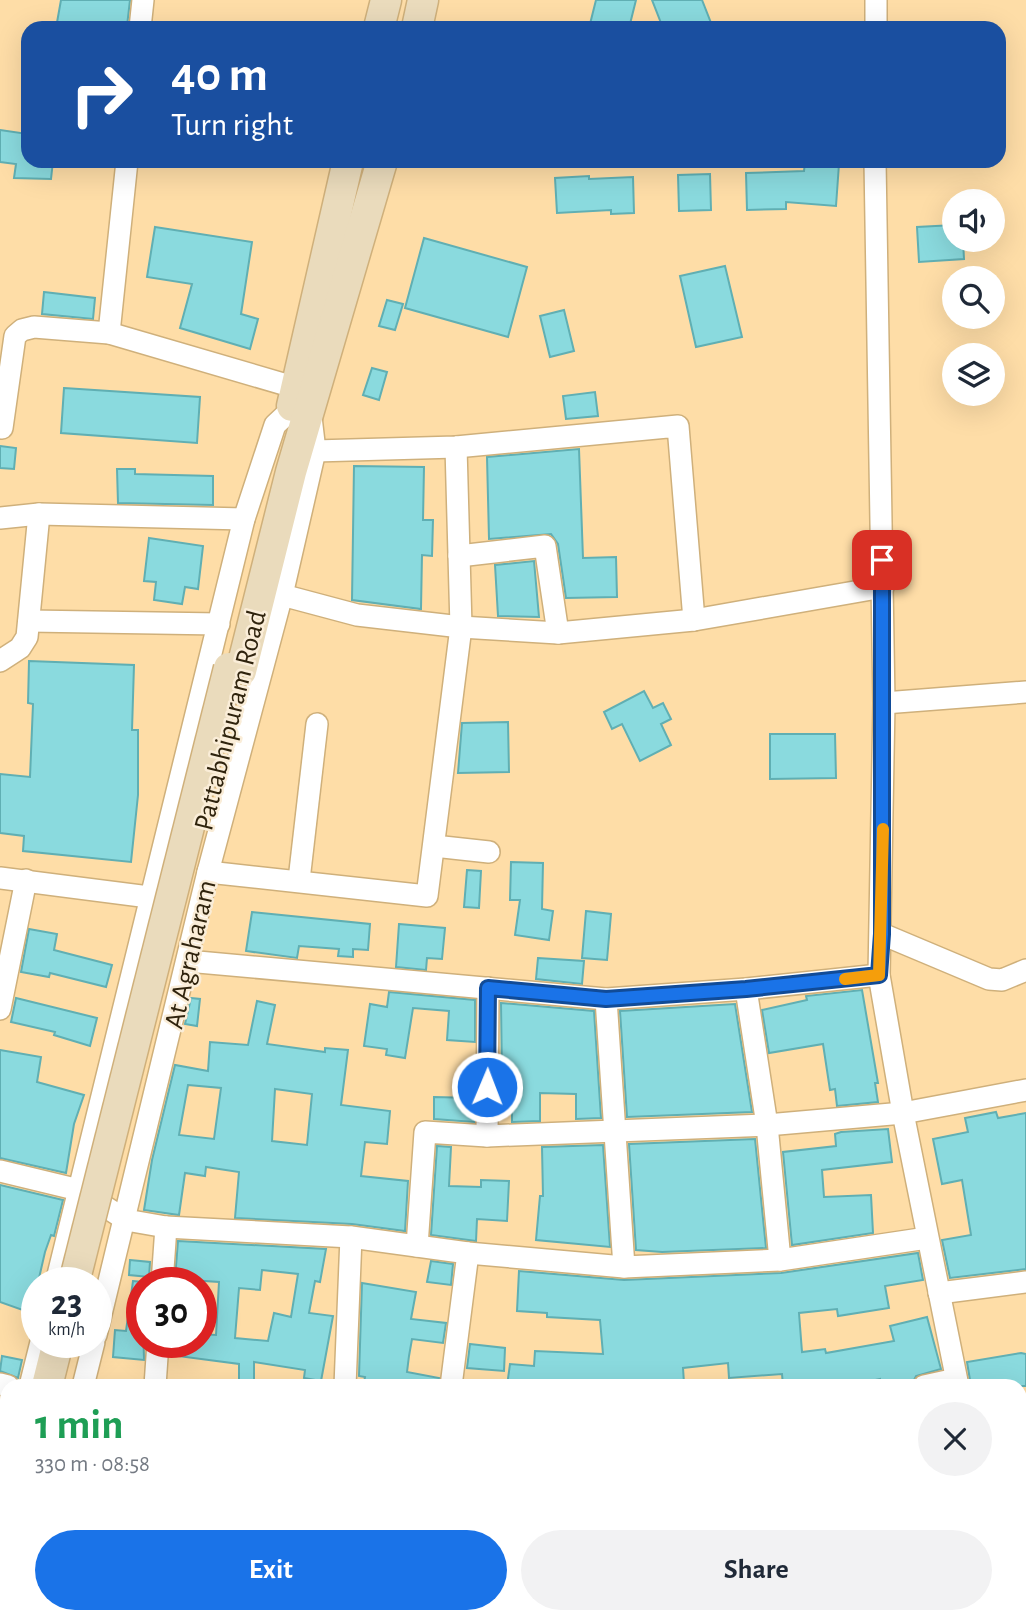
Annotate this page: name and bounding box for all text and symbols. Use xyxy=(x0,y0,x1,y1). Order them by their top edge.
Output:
icon: right xyxy=(56,49,147,140)
text: 40 m xyxy=(171,51,268,100)
text: Turn right xyxy=(171,109,293,141)
map controls xyxy=(942,189,1005,406)
button: sound xyxy=(942,189,1005,252)
button: search xyxy=(942,266,1005,329)
button: layers xyxy=(942,343,1005,406)
pin xyxy=(852,530,912,590)
icon: arrive xyxy=(863,541,901,579)
street label: Pattabhipuram Road xyxy=(190,608,272,833)
street label: At Agraharam xyxy=(160,877,222,1032)
position arrow xyxy=(450,1050,524,1124)
speed limit sign: 30 xyxy=(126,1267,217,1358)
text: 23 xyxy=(51,1286,82,1321)
text: km/h xyxy=(48,1321,85,1339)
button: close xyxy=(918,1402,992,1476)
text: 1 min xyxy=(35,1404,124,1446)
text: 330 m · 08:58 xyxy=(35,1453,150,1476)
button: Exit xyxy=(35,1530,507,1610)
button: Share xyxy=(521,1530,992,1610)

